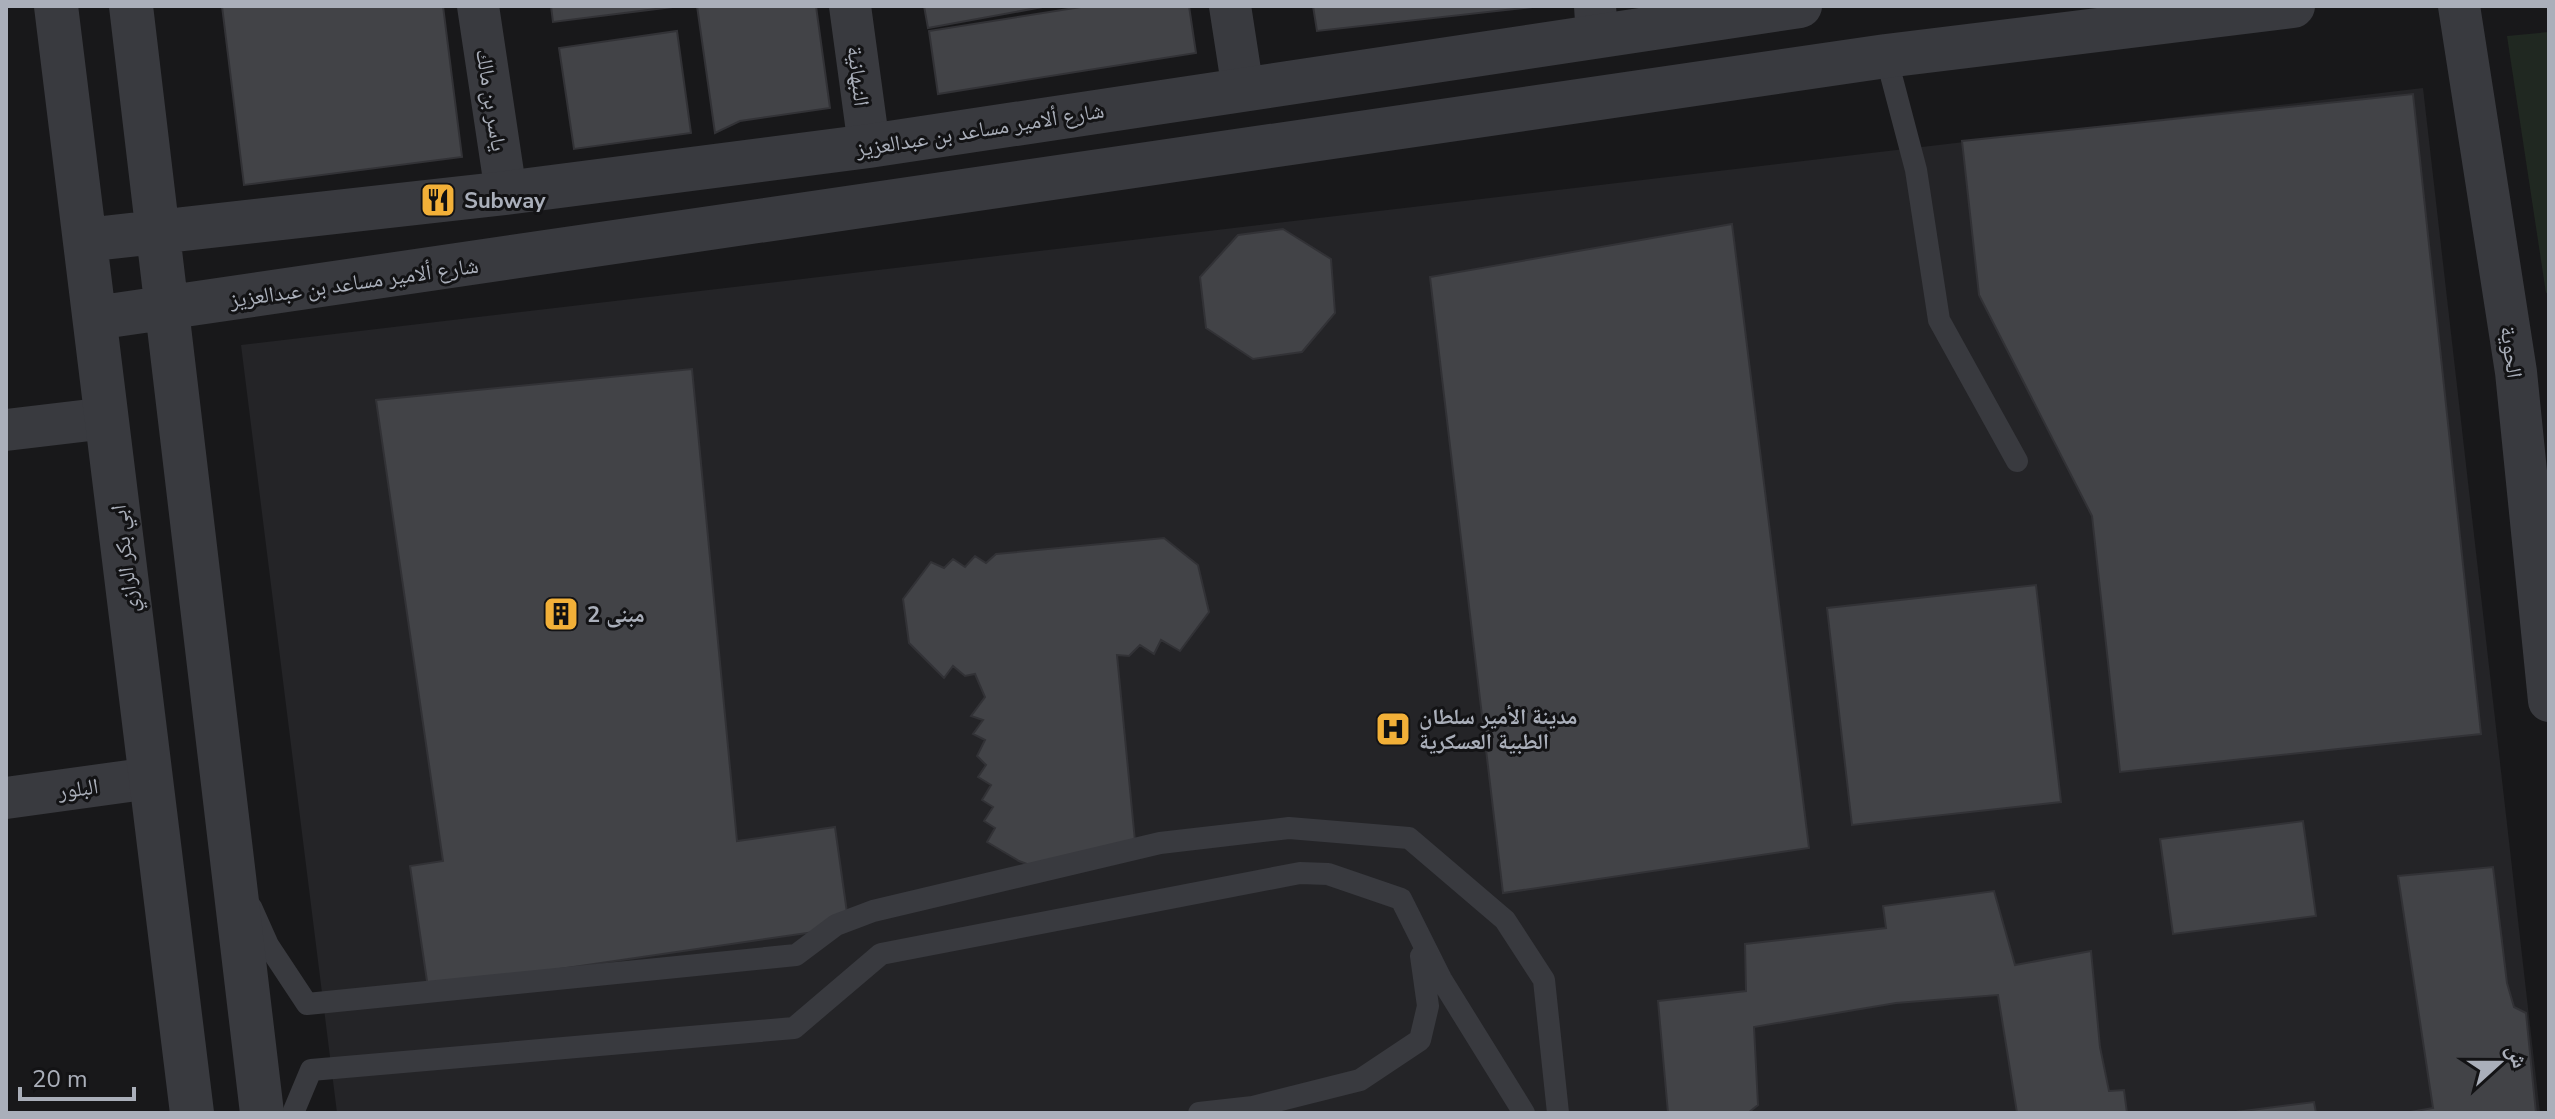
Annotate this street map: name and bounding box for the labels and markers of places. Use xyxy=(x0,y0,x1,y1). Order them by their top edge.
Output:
restaurant icon: Subway xyxy=(419,181,457,219)
place label: Subway xyxy=(464,186,546,216)
building icon: مبنى 2 xyxy=(542,595,580,633)
place label: مبنى 2 xyxy=(587,600,645,630)
place label: مدينة الأمير سلطان الطبية العسكرية xyxy=(1419,702,1577,757)
hospital icon: مدينة الأمير سلطان الطبية العسكرية xyxy=(1374,710,1412,748)

